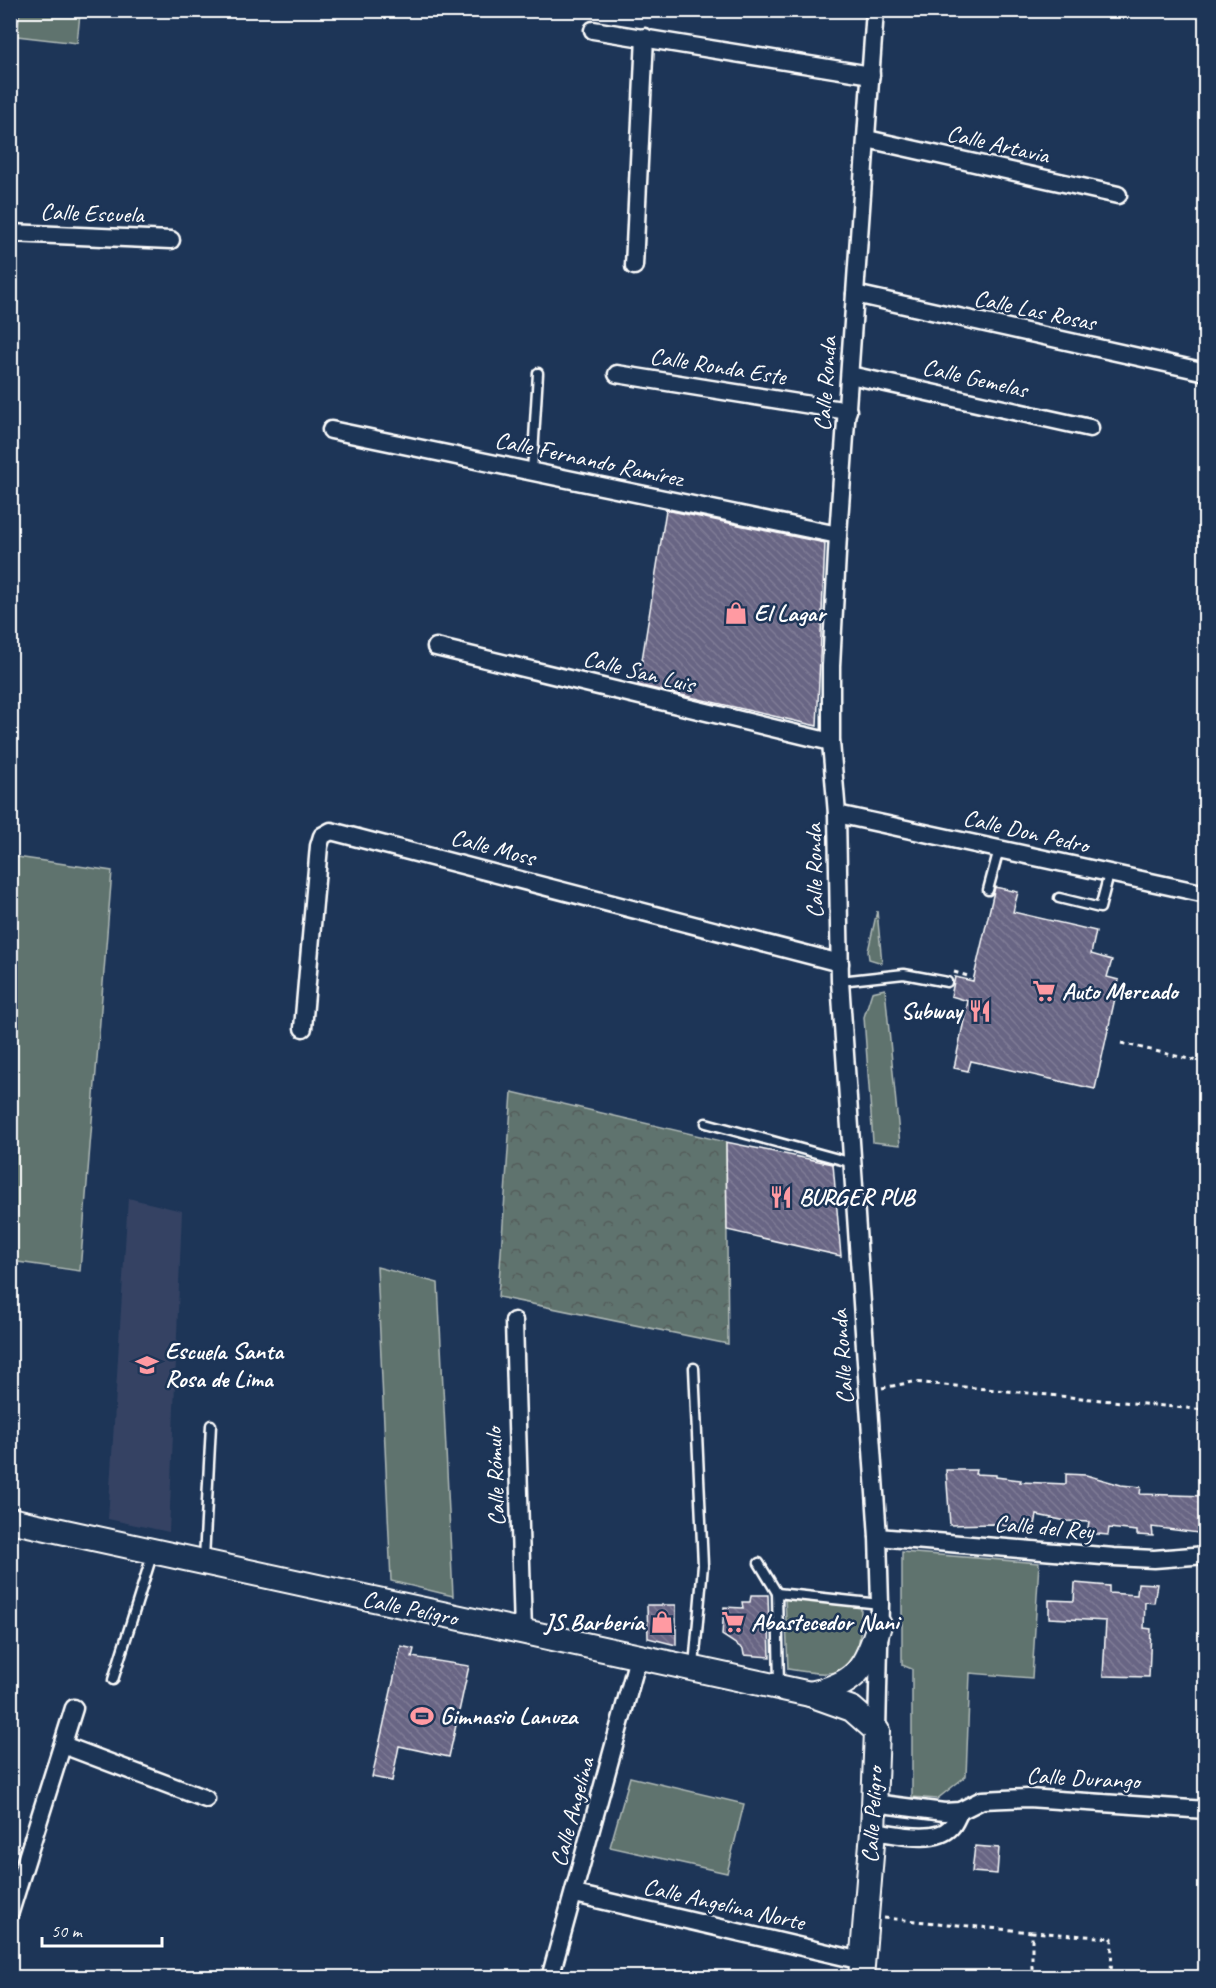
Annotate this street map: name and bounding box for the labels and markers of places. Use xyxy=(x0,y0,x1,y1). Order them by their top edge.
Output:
place label: El Lagar xyxy=(754,598,827,628)
shop icon: El Lagar xyxy=(723,600,749,626)
place label: Auto Mercado xyxy=(1062,976,1180,1006)
supermarket icon: Auto Mercado xyxy=(1031,978,1057,1004)
place label: Subway xyxy=(901,996,965,1026)
restaurant icon: Subway xyxy=(967,998,993,1024)
place label: BURGER PUB xyxy=(799,1182,917,1212)
restaurant icon: BURGER PUB xyxy=(768,1184,794,1210)
place label: Escuela Santa Rosa de Lima xyxy=(165,1336,285,1394)
school or university icon: Escuela Santa Rosa de Lima xyxy=(134,1352,160,1378)
place label: JS Barbería xyxy=(543,1607,646,1637)
place label: Abastecedor Nani xyxy=(751,1607,902,1637)
shop icon: JS Barbería xyxy=(649,1609,675,1635)
supermarket icon: Abastecedor Nani xyxy=(720,1609,746,1635)
place label: Gimnasio Lanuza xyxy=(440,1701,579,1731)
sports icon: Gimnasio Lanuza xyxy=(409,1703,435,1729)

